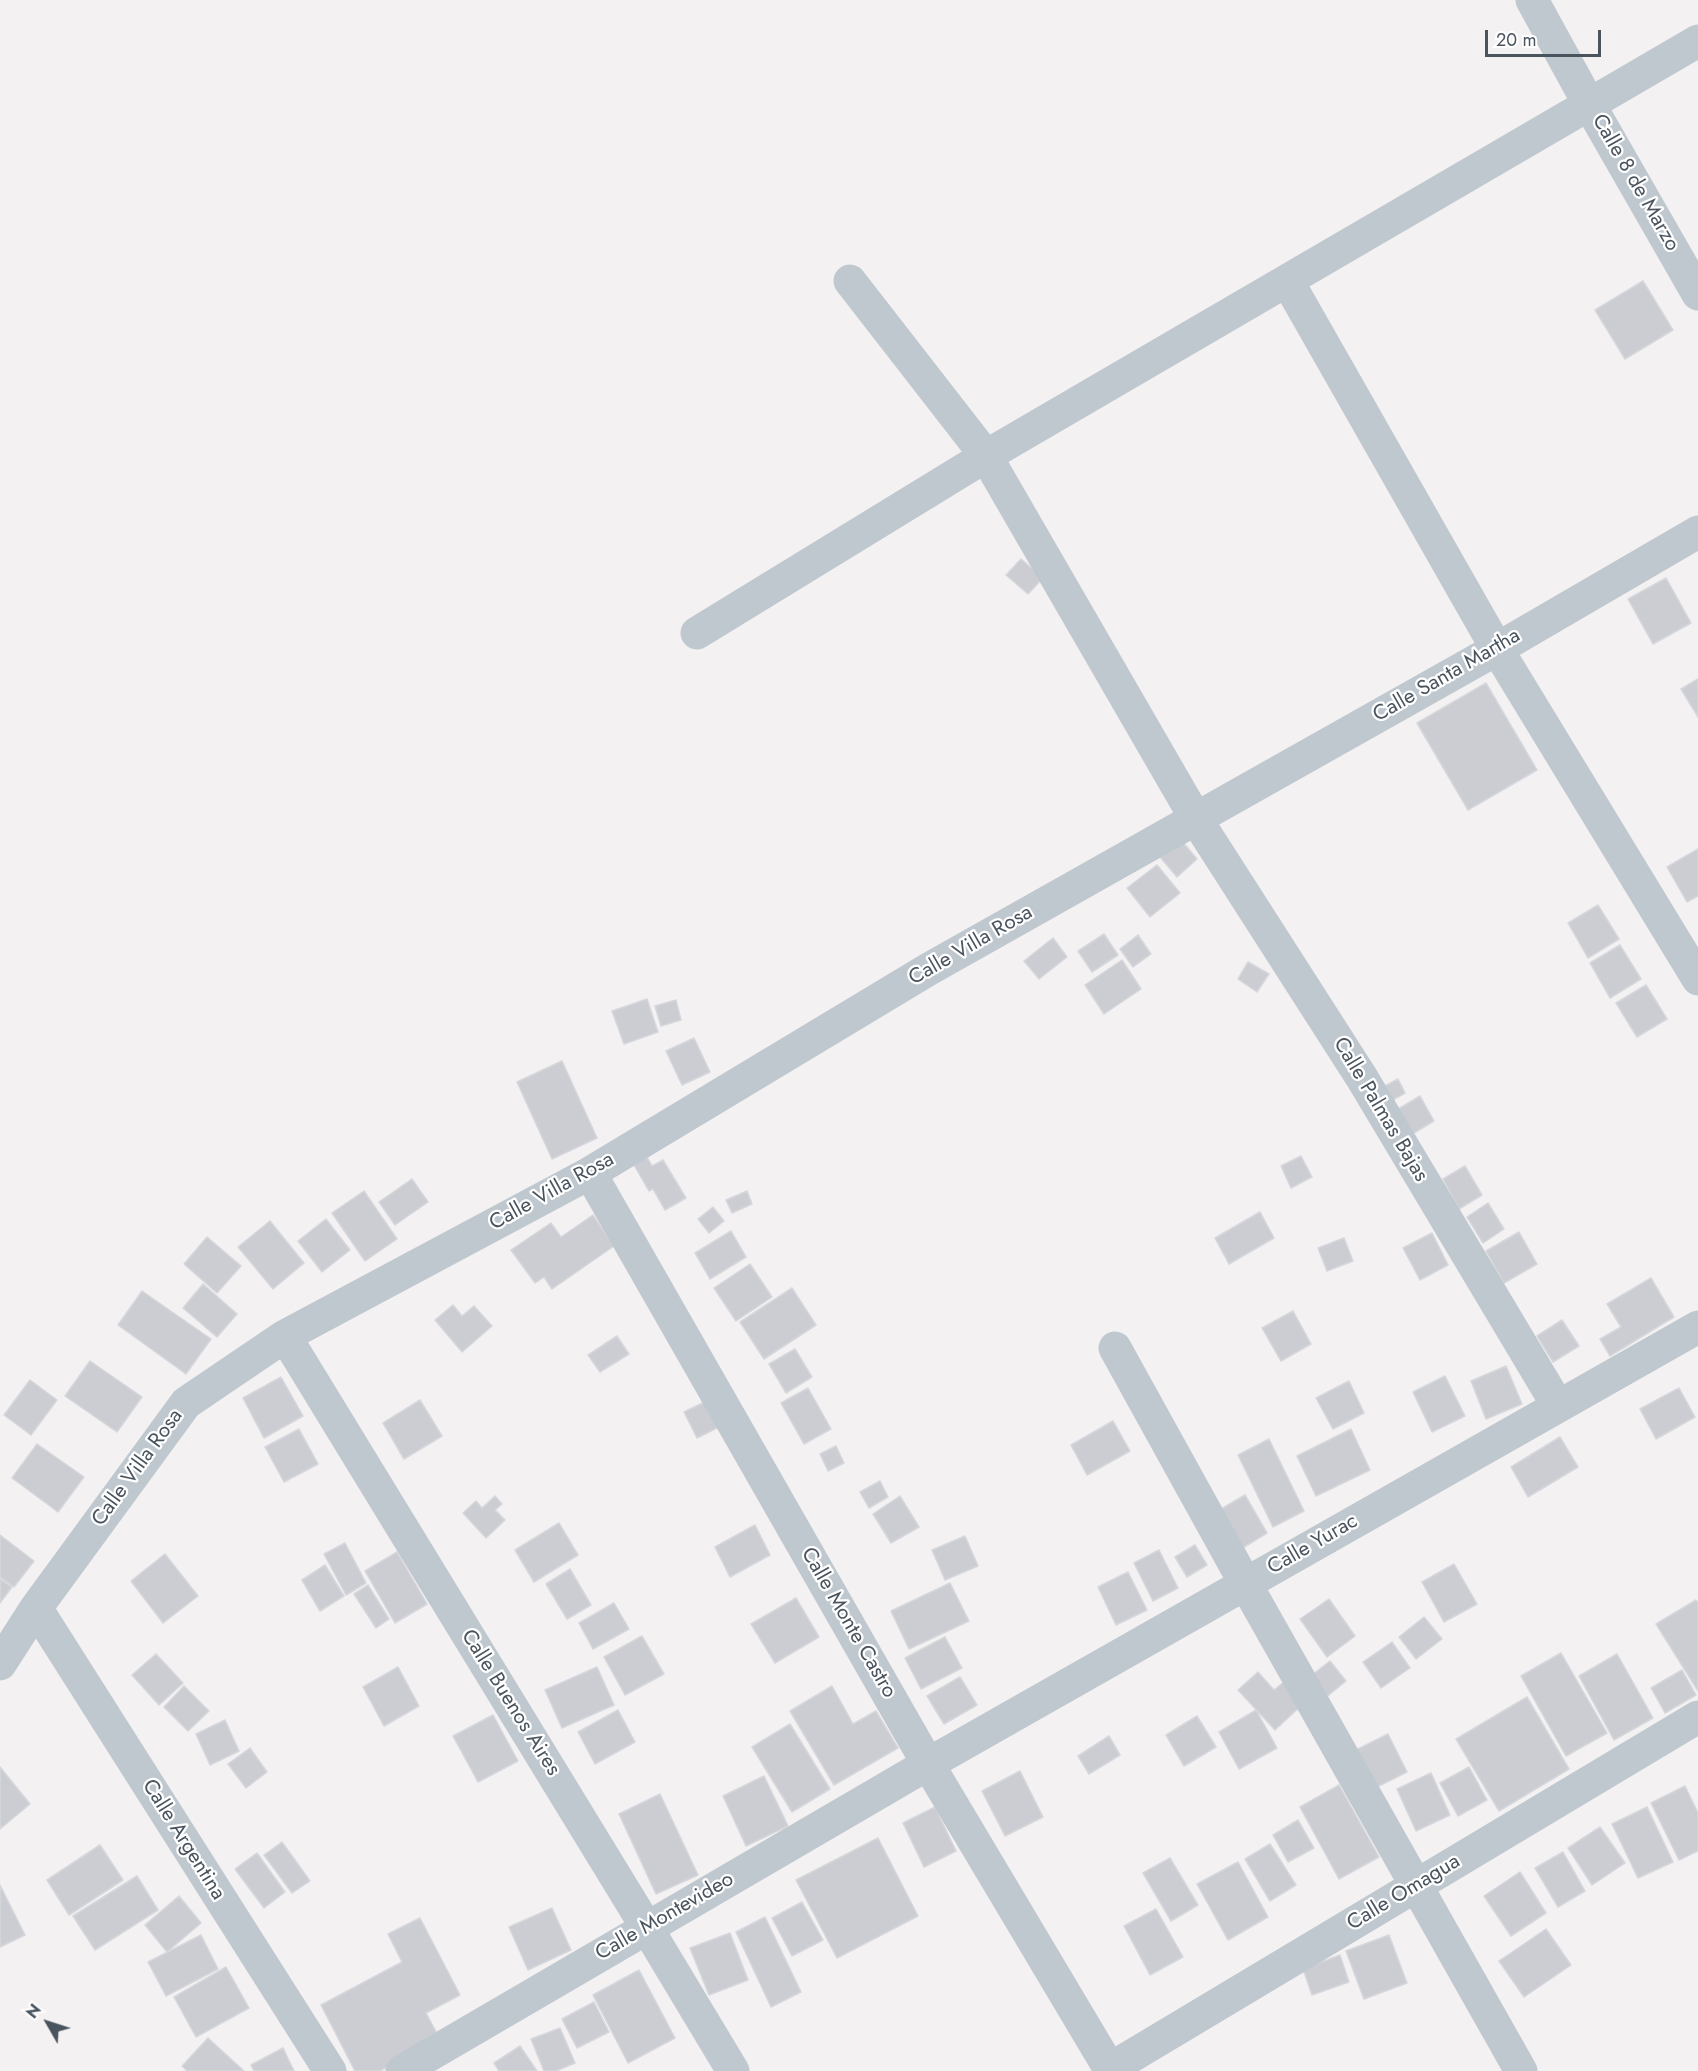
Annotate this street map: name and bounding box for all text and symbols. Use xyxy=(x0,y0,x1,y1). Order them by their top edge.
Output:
scale bar xyxy=(1488,18,1604,56)
text: 20 m xyxy=(1496,27,1536,53)
street label: Calle 8 de Marzo xyxy=(1586,110,1684,256)
street label: Calle Santa Martha xyxy=(1369,624,1525,728)
street label: Calle Villa Rosa xyxy=(905,900,1037,992)
street label: Calle Palmas Bajas xyxy=(1327,1033,1433,1187)
street label: Calle Villa Rosa xyxy=(485,1147,619,1237)
street label: Calle Villa Rosa xyxy=(87,1405,189,1531)
street label: Calle Yurac xyxy=(1264,1509,1362,1581)
street label: Calle Monte Castro xyxy=(795,1543,901,1703)
street label: Calle Buenos Aires xyxy=(455,1625,565,1781)
street label: Calle Argentina xyxy=(136,1775,230,1905)
street label: Calle Omagua xyxy=(1343,1849,1465,1937)
street label: Calle Montevideo xyxy=(591,1867,739,1967)
north arrow xyxy=(18,1993,78,2053)
text: N xyxy=(21,1999,47,2024)

